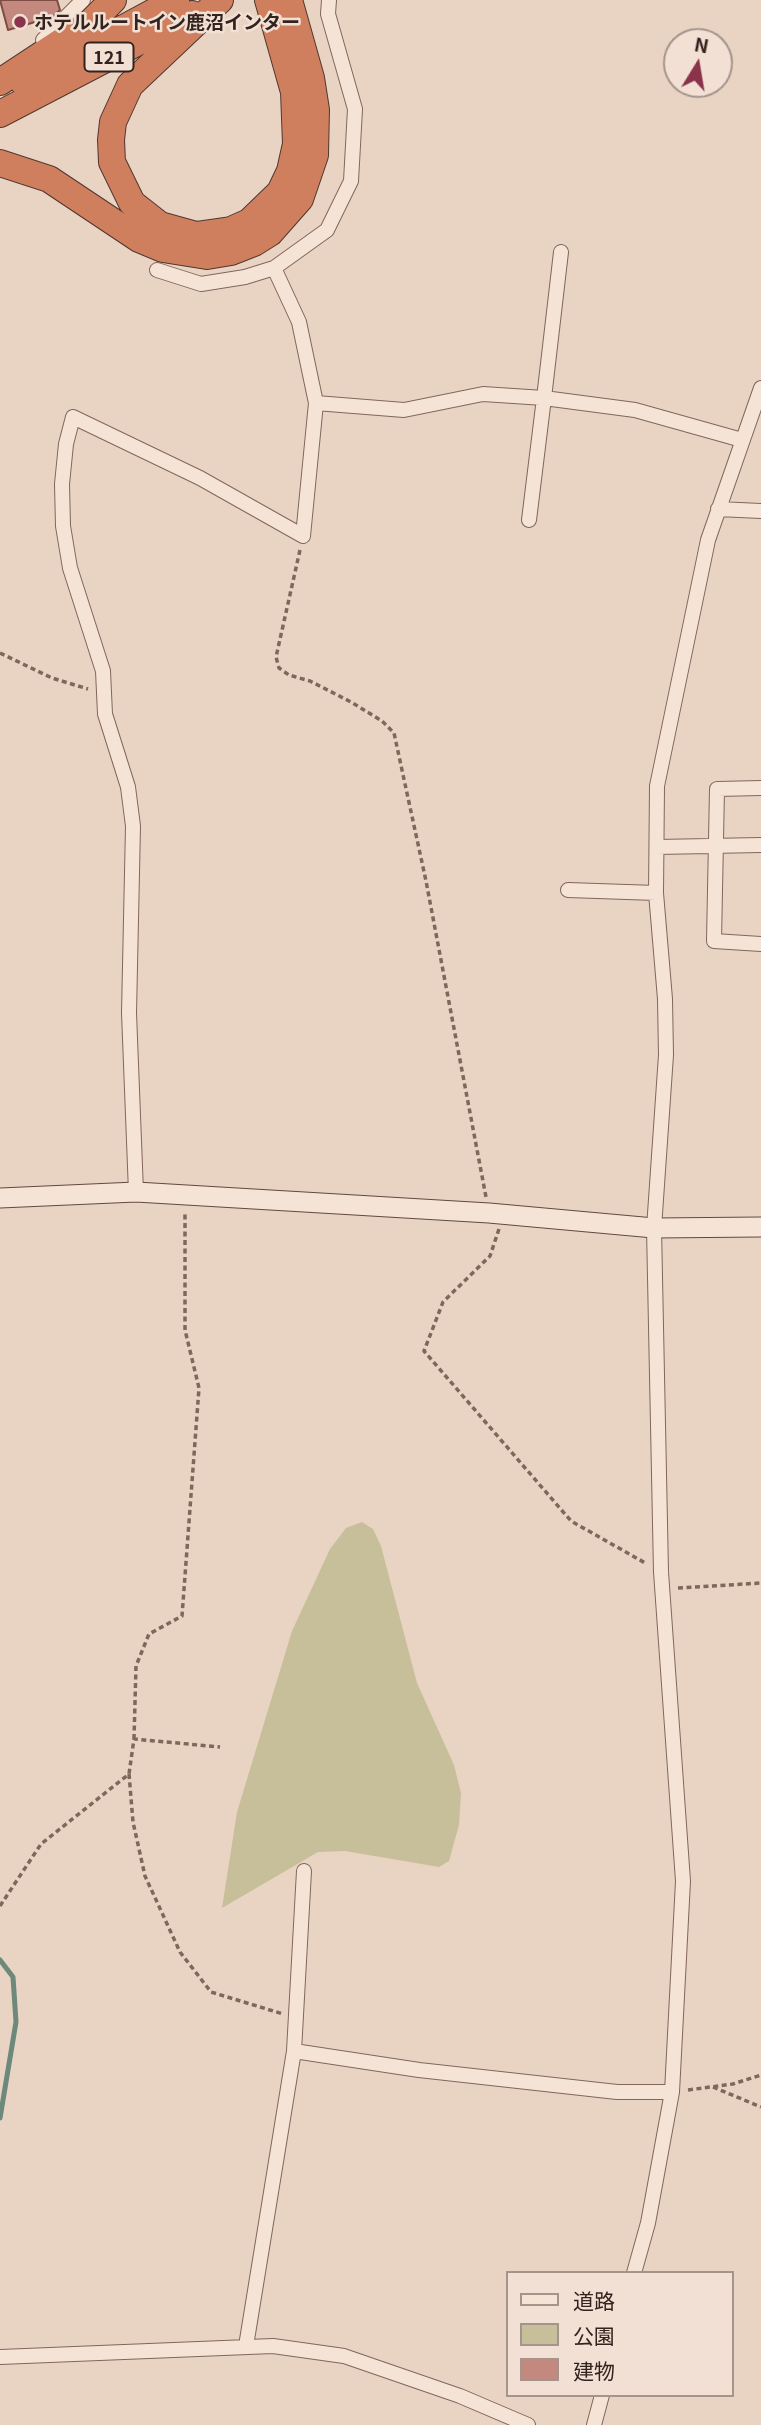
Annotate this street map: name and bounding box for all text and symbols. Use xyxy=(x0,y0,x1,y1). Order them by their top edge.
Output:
place label: ホテルルートイン鹿沼インター xyxy=(34,11,300,33)
marker: ホテルルートイン鹿沼インター xyxy=(12,14,28,30)
north arrow xyxy=(663,28,733,98)
text: N xyxy=(692,29,711,58)
road number: 121 xyxy=(84,42,134,72)
legend xyxy=(505,2271,733,2397)
text: 道路 xyxy=(573,2285,615,2315)
text: 公園 xyxy=(573,2320,615,2350)
text: 建物 xyxy=(573,2355,615,2385)

